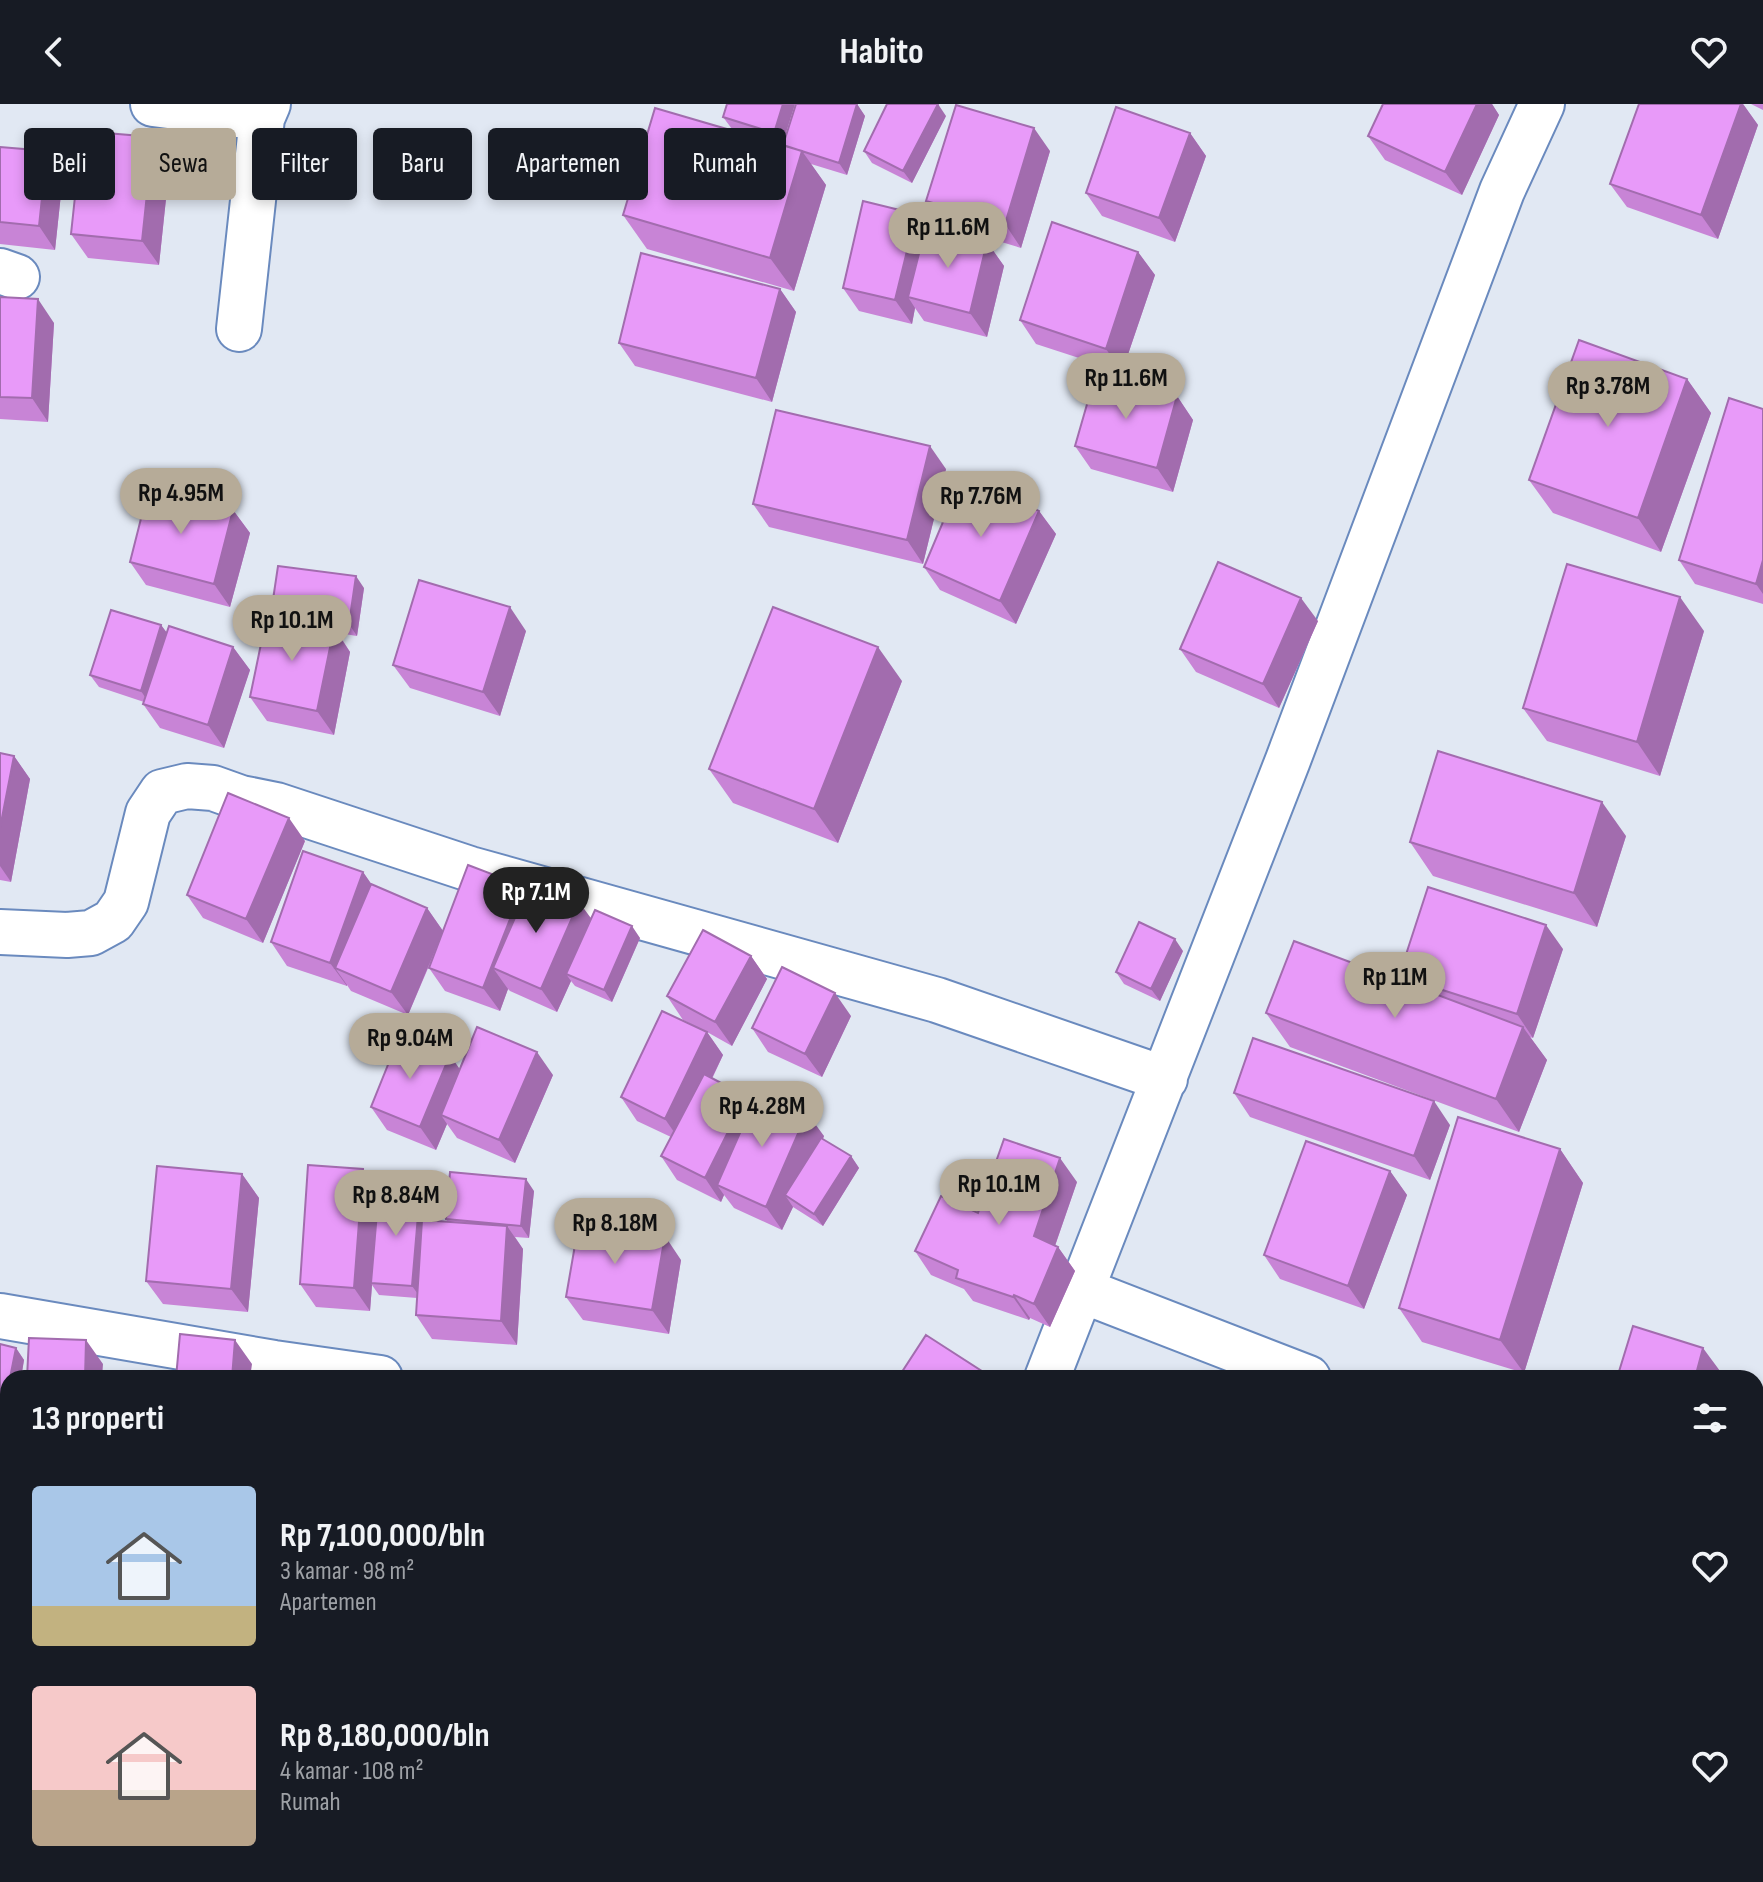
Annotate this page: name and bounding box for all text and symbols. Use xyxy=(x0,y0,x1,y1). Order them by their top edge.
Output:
icon: back xyxy=(32,30,76,74)
icon: heart xyxy=(1687,30,1731,74)
text: Habito xyxy=(839,31,924,74)
chip: Beli xyxy=(24,128,115,200)
chip: Sewa xyxy=(131,128,236,200)
chip: Filter xyxy=(252,128,357,200)
chip: Baru xyxy=(373,128,472,200)
chip: Apartemen xyxy=(488,128,648,200)
chip: Rumah xyxy=(664,128,786,200)
pin: Rp 11.6M xyxy=(865,202,1031,270)
text: Rp 11.6M xyxy=(906,212,990,243)
pin: Rp 11.6M xyxy=(1043,353,1209,421)
pin: Rp 3.78M xyxy=(1525,361,1691,429)
text: Rp 11.6M xyxy=(1084,363,1168,394)
text: Rp 3.78M xyxy=(1566,371,1650,402)
pin: Rp 4.95M xyxy=(98,468,264,536)
pin: Rp 7.76M xyxy=(898,471,1064,539)
text: Rp 4.95M xyxy=(138,478,224,509)
text: Rp 7.76M xyxy=(940,481,1022,512)
pin: Rp 10.1M xyxy=(209,595,375,663)
text: Rp 10.1M xyxy=(251,605,333,636)
pin: Rp 7.1M xyxy=(462,867,610,935)
text: Rp 7.1M xyxy=(501,877,571,908)
pin: Rp 11M xyxy=(1330,952,1460,1020)
text: Rp 11M xyxy=(1363,962,1427,993)
pin: Rp 9.04M xyxy=(327,1013,493,1081)
text: Rp 9.04M xyxy=(367,1023,453,1054)
pin: Rp 4.28M xyxy=(679,1081,845,1149)
text: Rp 4.28M xyxy=(719,1091,805,1122)
pin: Rp 10.1M xyxy=(916,1159,1082,1227)
text: Rp 10.1M xyxy=(958,1169,1040,1200)
pin: Rp 8.84M xyxy=(313,1170,479,1238)
text: Rp 8.84M xyxy=(352,1180,440,1211)
pin: Rp 8.18M xyxy=(532,1198,698,1266)
text: Rp 8.18M xyxy=(572,1208,658,1239)
icon: filters xyxy=(1688,1396,1732,1440)
text: 13 properti xyxy=(32,1398,164,1439)
text: Rp 7,100,000/bln xyxy=(280,1515,485,1556)
icon: home xyxy=(96,1518,192,1614)
icon: heart xyxy=(1688,1544,1732,1588)
text: 3 kamar · 98 m² xyxy=(280,1556,414,1587)
text: Apartemen xyxy=(280,1587,377,1618)
text: Rp 8,180,000/bln xyxy=(280,1715,490,1756)
icon: home xyxy=(96,1718,192,1814)
icon: heart xyxy=(1688,1744,1732,1788)
text: 4 kamar · 108 m² xyxy=(280,1756,424,1787)
text: Rumah xyxy=(280,1787,341,1818)

